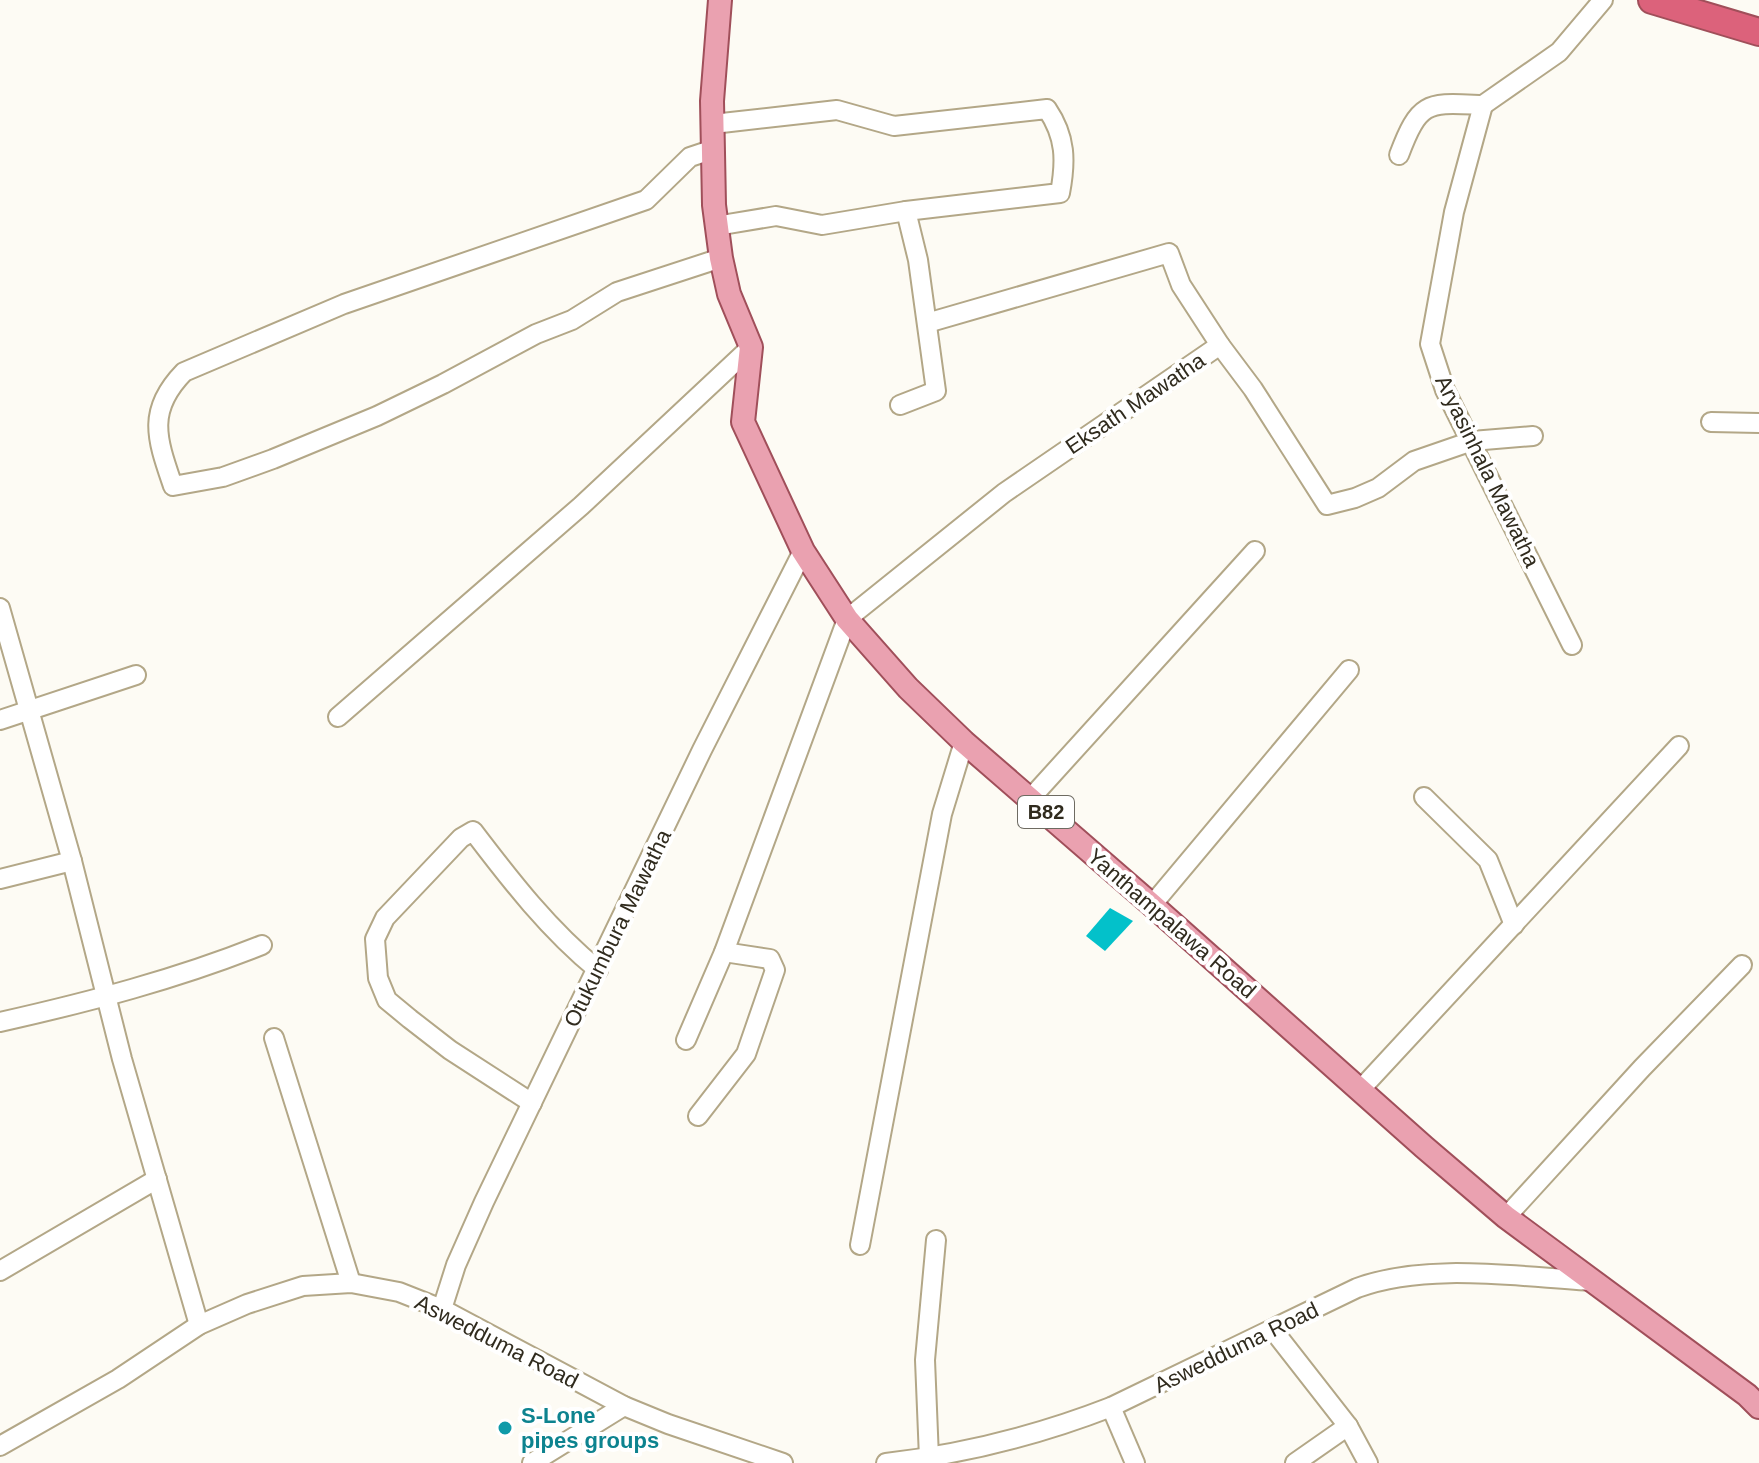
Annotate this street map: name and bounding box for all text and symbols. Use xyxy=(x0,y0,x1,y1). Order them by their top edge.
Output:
street label: Eksath Mawatha xyxy=(1061,347,1210,459)
street label: Aryasinhala Mawatha xyxy=(1430,371,1545,572)
road number: B82 xyxy=(1018,796,1074,828)
street label: Otukumbura Mawatha xyxy=(559,825,676,1031)
street label: Yanthampalawa Road xyxy=(1082,843,1261,1003)
street label: Aswedduma Road xyxy=(411,1289,583,1393)
street label: Aswedduma Road xyxy=(1150,1297,1322,1398)
place label: S-Lone pipes groups xyxy=(521,1403,659,1453)
marker: S-Lone pipes groups xyxy=(496,1419,514,1437)

